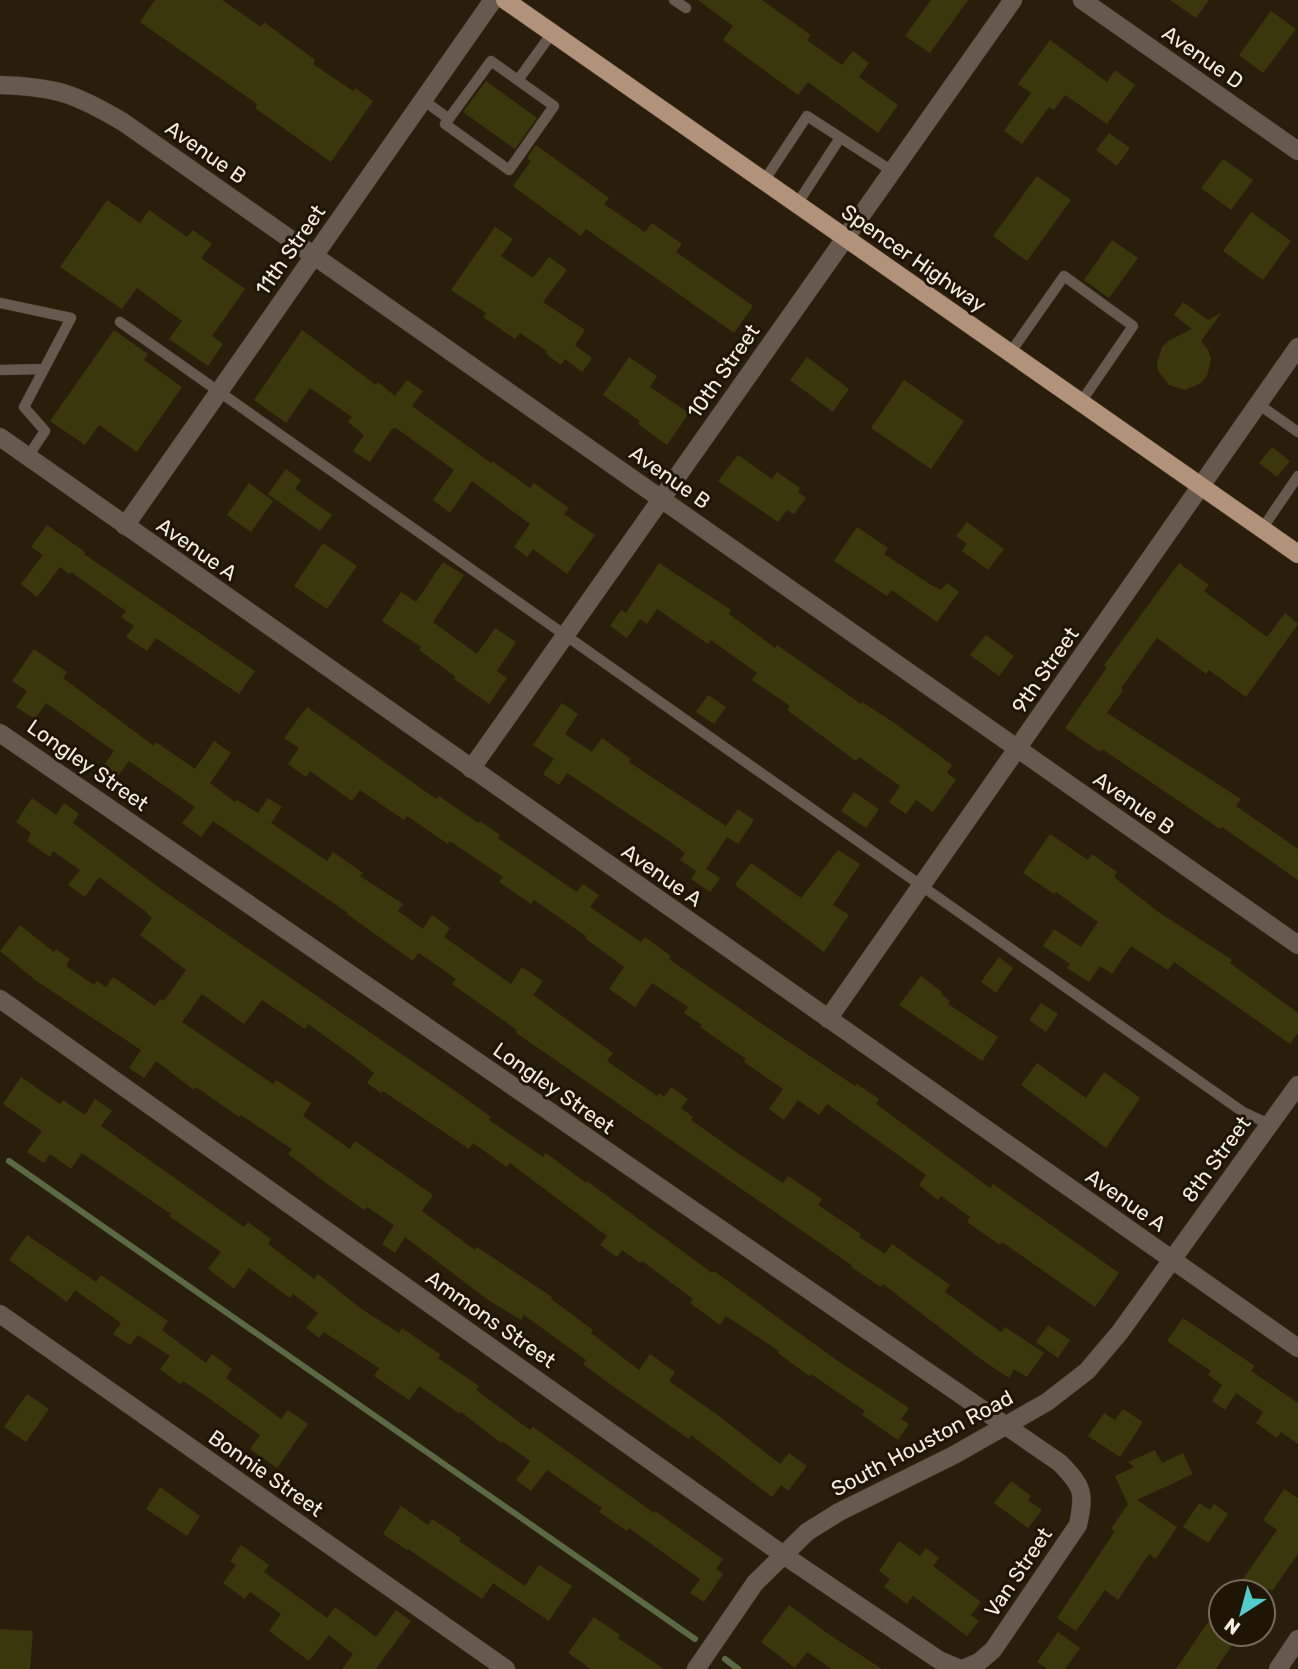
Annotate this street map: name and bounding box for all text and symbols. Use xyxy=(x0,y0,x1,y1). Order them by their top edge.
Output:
street label: Avenue D xyxy=(1158,20,1248,94)
street label: Avenue B xyxy=(161,115,251,189)
street label: Spencer Highway xyxy=(837,199,991,317)
street label: 11th Street xyxy=(250,200,330,300)
street label: 10th Street xyxy=(681,319,765,423)
street label: Avenue B xyxy=(625,440,715,514)
street label: Avenue A xyxy=(152,512,242,586)
street label: 9th Street xyxy=(1006,622,1084,718)
street label: Longley Street xyxy=(23,714,153,816)
street label: Avenue B xyxy=(1089,766,1179,840)
street label: Avenue A xyxy=(617,838,707,912)
street label: Longley Street xyxy=(489,1037,619,1139)
street label: 8th Street xyxy=(1176,1111,1256,1207)
street label: Avenue A xyxy=(1081,1163,1171,1237)
street label: Ammons Street xyxy=(421,1265,561,1373)
street label: South Houston Road xyxy=(827,1384,1017,1502)
street label: Bonnie Street xyxy=(204,1424,328,1522)
street label: Van Street xyxy=(979,1522,1057,1622)
north arrow xyxy=(1207,1578,1277,1648)
text: N xyxy=(1220,1613,1245,1640)

